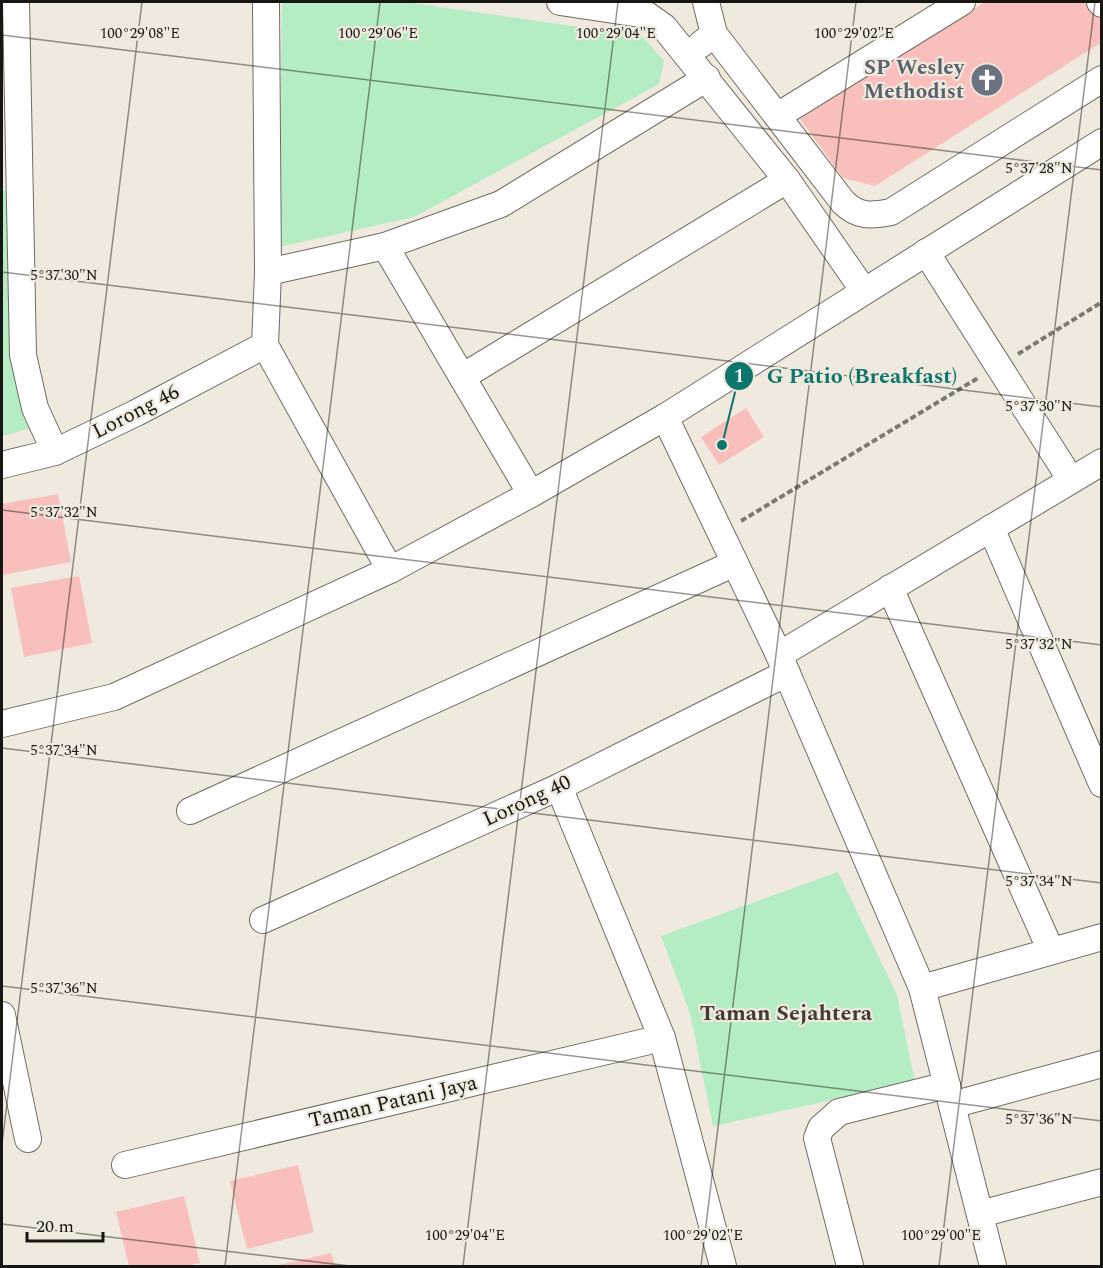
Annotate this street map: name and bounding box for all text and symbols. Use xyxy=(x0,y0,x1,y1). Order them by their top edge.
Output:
text: 100°29'08"E xyxy=(100,22,180,45)
text: 100°29'06"E xyxy=(338,22,418,45)
text: 100°29'04"E xyxy=(576,22,656,45)
text: 100°29'02"E xyxy=(814,22,894,45)
place label: SP Wesley Methodist xyxy=(863,52,965,108)
church icon: SP Wesley Methodist xyxy=(969,62,1005,98)
text: 5°37'28"N xyxy=(1005,157,1073,180)
text: 5°37'30"N xyxy=(30,264,98,287)
callout: G Patio (Breakfast) xyxy=(724,356,969,396)
text: G Patio (Breakfast) xyxy=(767,360,957,393)
text: 1 xyxy=(734,363,744,390)
street label: Lorong 46 xyxy=(87,376,185,448)
text: 5°37'30"N xyxy=(1005,395,1073,418)
text: 5°37'32"N xyxy=(30,501,98,524)
text: 5°37'32"N xyxy=(1005,633,1073,656)
text: 5°37'34"N xyxy=(30,739,98,762)
street label: Lorong 40 xyxy=(478,767,576,835)
text: 5°37'34"N xyxy=(1005,870,1073,893)
text: 5°37'36"N xyxy=(30,977,98,1000)
district label: Taman Sejahtera xyxy=(700,997,873,1030)
street label: Taman Patani Jaya xyxy=(305,1067,481,1137)
text: 5°37'36"N xyxy=(1005,1108,1073,1131)
scale bar xyxy=(27,1205,104,1243)
text: 20 m xyxy=(36,1213,74,1240)
text: 100°29'04"E xyxy=(425,1224,505,1247)
text: 100°29'02"E xyxy=(663,1224,743,1247)
text: 100°29'00"E xyxy=(901,1224,981,1247)

